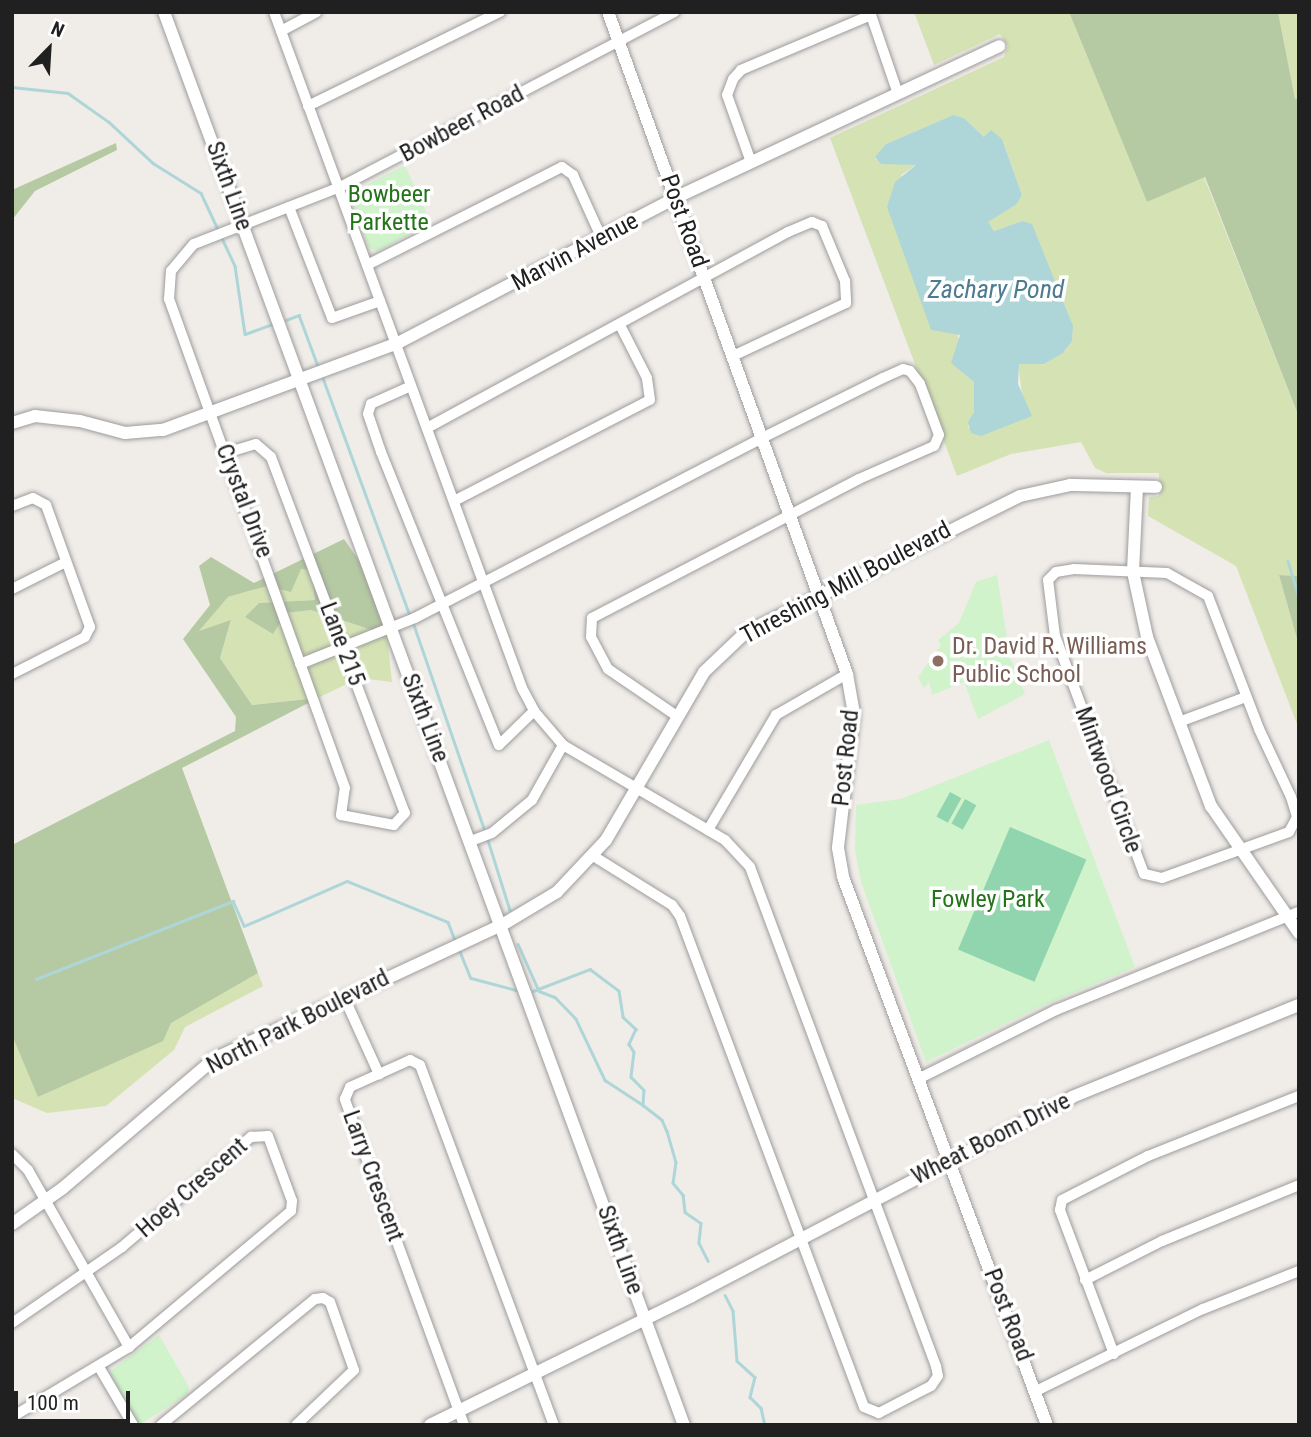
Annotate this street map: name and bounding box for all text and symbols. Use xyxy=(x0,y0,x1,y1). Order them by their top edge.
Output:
north arrow xyxy=(14,14,84,84)
text: N xyxy=(48,16,68,42)
street label: Bowbeer Road xyxy=(395,79,529,169)
street label: Sixth Line xyxy=(200,138,258,234)
street label: Post Road xyxy=(654,171,714,271)
park label: Bowbeer Parkette xyxy=(348,181,430,237)
street label: Marvin Avenue xyxy=(507,207,643,297)
water label: Zachary Pond xyxy=(928,274,1064,306)
street label: Crystal Drive xyxy=(209,440,279,562)
street label: Threshing Mill Boulevard xyxy=(736,515,956,651)
street label: Lane 215 xyxy=(313,598,371,690)
place label: Dr. David R. Williams Public School xyxy=(952,633,1147,689)
marker: Dr. David R. Williams Public School xyxy=(930,653,946,669)
street label: Sixth Line xyxy=(395,670,455,766)
street label: Mintwood Circle xyxy=(1068,703,1148,857)
street label: Post Road xyxy=(827,708,865,808)
park label: Fowley Park xyxy=(931,886,1045,914)
street label: North Park Boulevard xyxy=(202,963,394,1081)
street label: Wheat Boom Drive xyxy=(907,1087,1075,1191)
street label: Larry Crescent xyxy=(336,1107,410,1245)
street label: Hoey Crescent xyxy=(131,1132,253,1244)
street label: Sixth Line xyxy=(591,1202,649,1298)
street label: Post Road xyxy=(977,1265,1039,1365)
scale bar xyxy=(18,1378,133,1422)
text: 100 m xyxy=(27,1391,79,1415)

